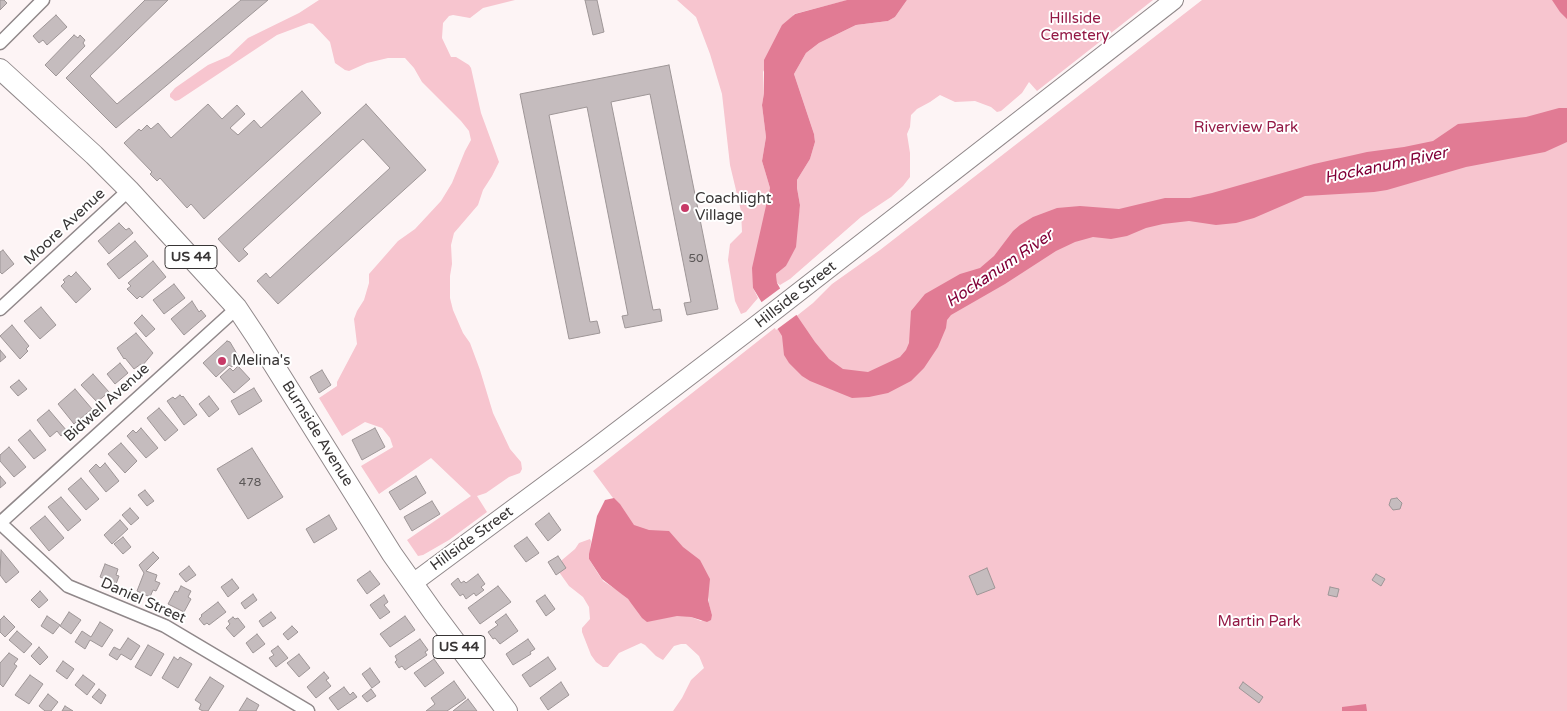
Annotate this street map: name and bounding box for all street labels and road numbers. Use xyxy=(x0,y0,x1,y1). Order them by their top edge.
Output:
street label: Moore Avenue xyxy=(21,185,109,269)
road number: US 44 xyxy=(165,246,217,268)
street label: Hillside Street xyxy=(752,258,840,332)
street label: Bidwell Avenue xyxy=(61,360,153,446)
street label: Burnside Avenue xyxy=(277,378,357,490)
street label: Hillside Street xyxy=(427,503,517,575)
street label: Daniel Street xyxy=(98,574,188,628)
road number: US 44 xyxy=(433,636,485,659)

